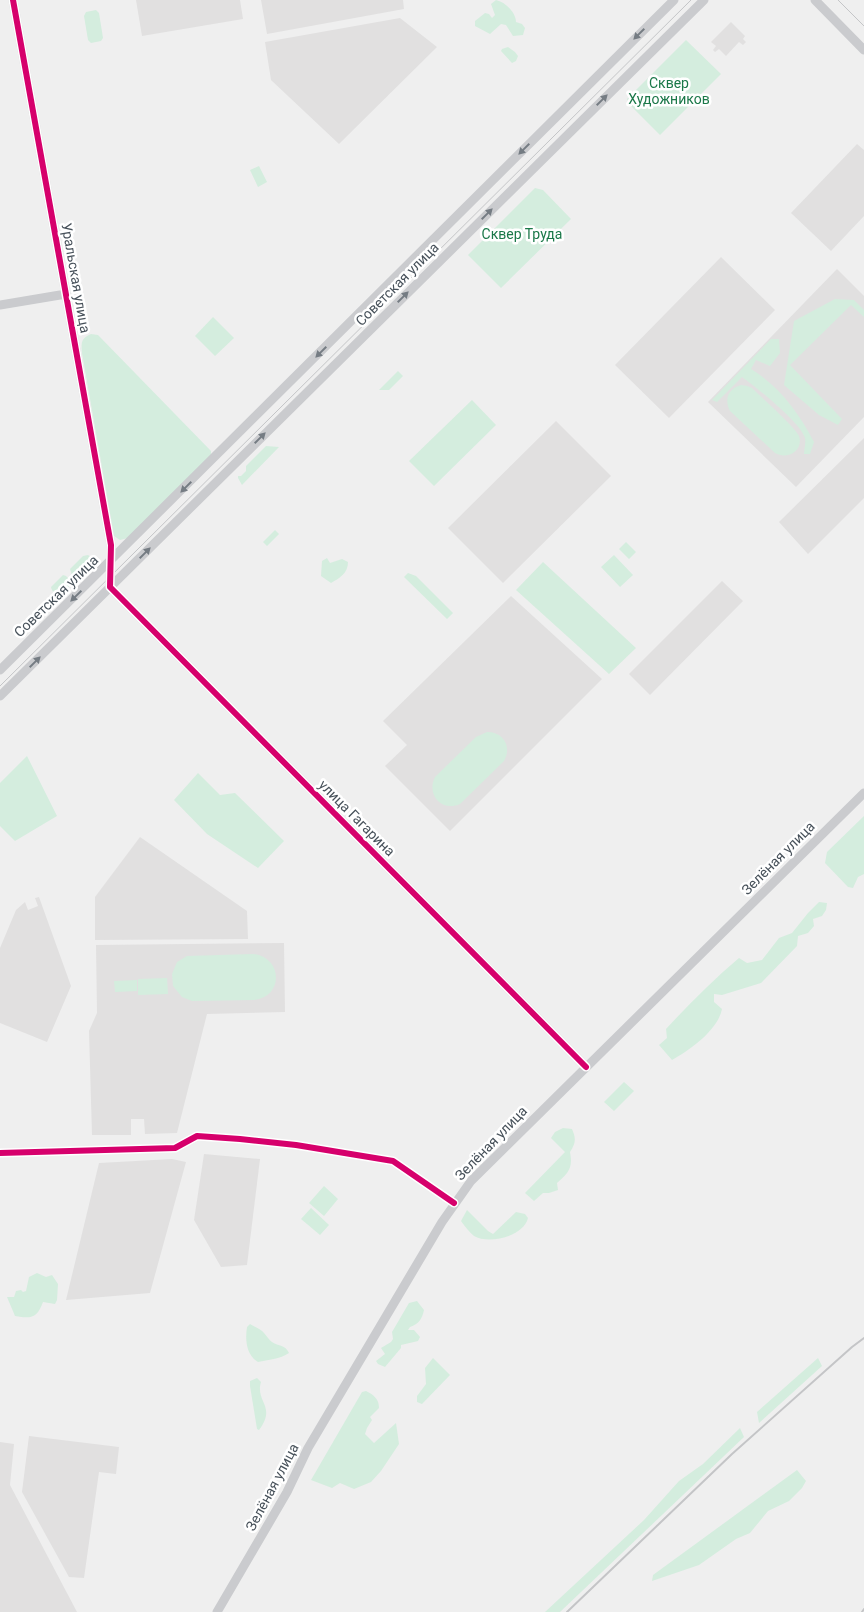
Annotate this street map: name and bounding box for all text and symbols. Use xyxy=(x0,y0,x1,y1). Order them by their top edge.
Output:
one-way arrow xyxy=(634,28,646,40)
park label: Сквер Художников xyxy=(628,75,710,107)
one-way arrow xyxy=(596,94,608,106)
one-way arrow xyxy=(519,143,531,155)
one-way arrow xyxy=(480,209,492,221)
street label: Уральская улица xyxy=(58,222,94,334)
park label: Сквер Труда xyxy=(482,226,562,242)
street label: Советская улица xyxy=(352,239,442,329)
one-way arrow xyxy=(397,291,409,303)
one-way arrow xyxy=(315,346,327,358)
one-way arrow xyxy=(254,432,266,444)
one-way arrow xyxy=(180,481,192,493)
one-way arrow xyxy=(139,547,151,559)
street label: Советская улица xyxy=(11,552,101,640)
one-way arrow xyxy=(70,590,82,602)
one-way arrow xyxy=(28,656,40,668)
street label: улица Гагарина xyxy=(316,777,398,859)
street label: Зелёная улица xyxy=(738,818,818,898)
street label: Зелёная улица xyxy=(452,1103,530,1183)
street label: Зелёная улица xyxy=(242,1441,302,1533)

